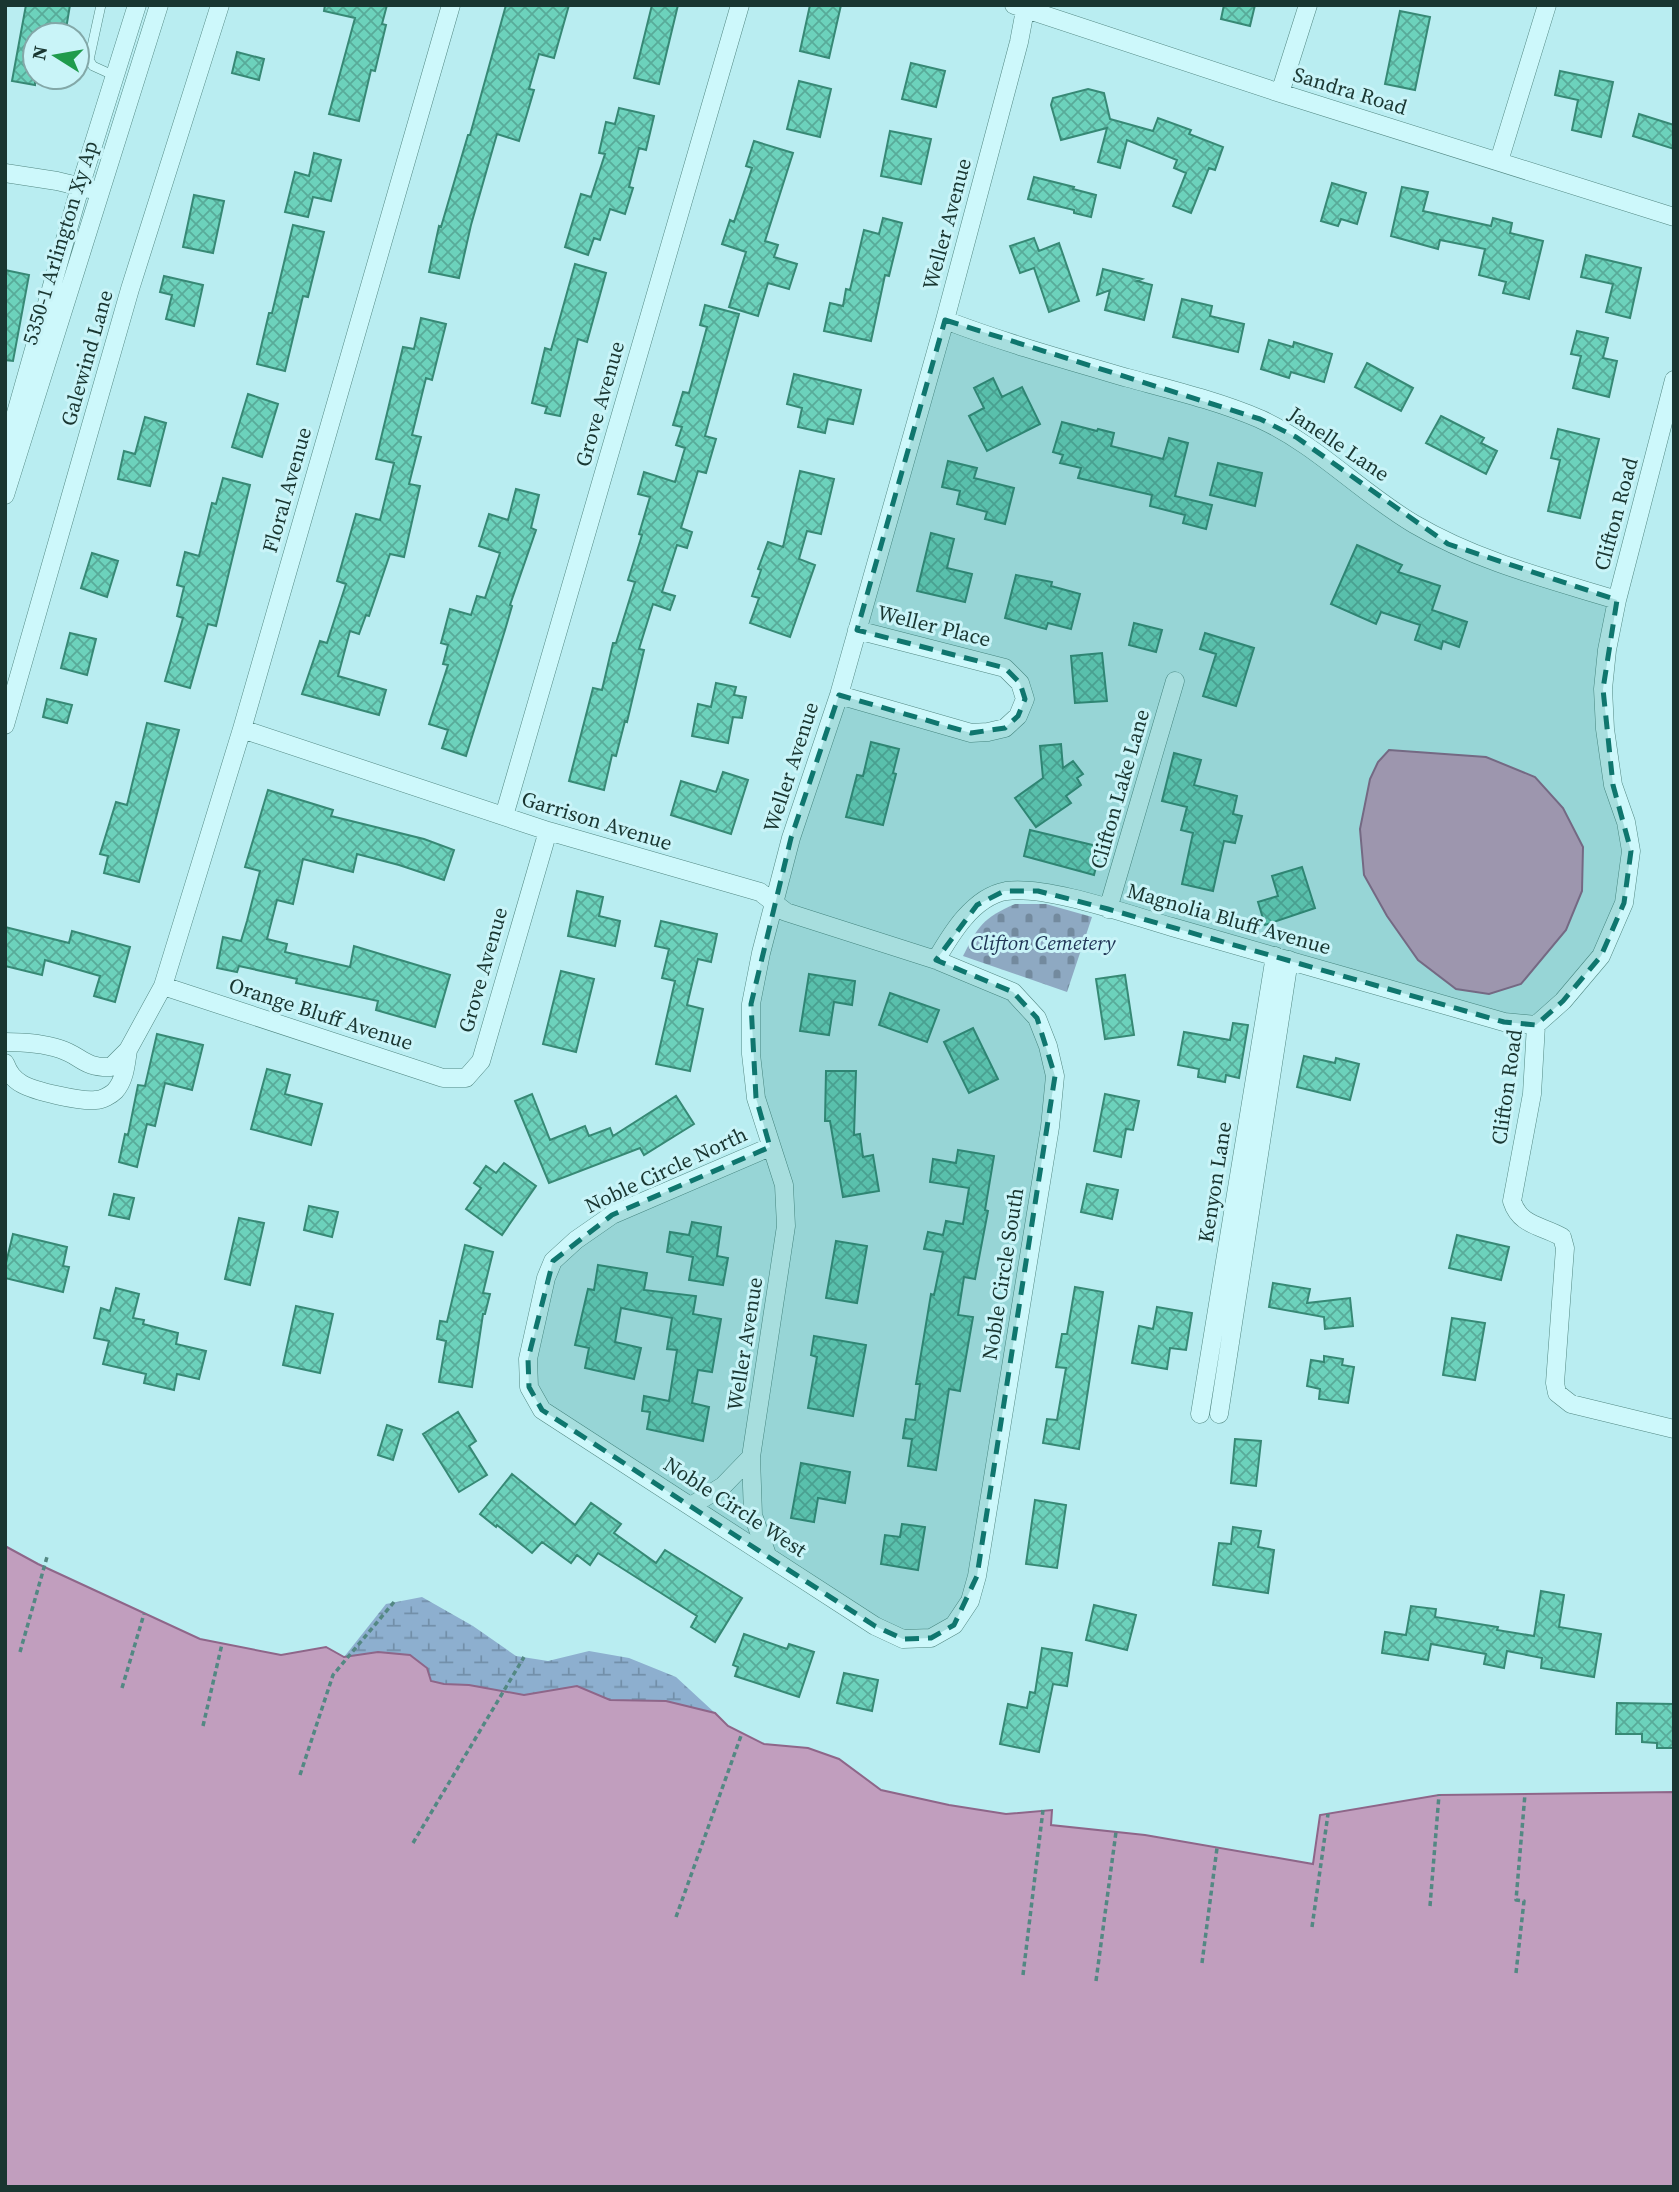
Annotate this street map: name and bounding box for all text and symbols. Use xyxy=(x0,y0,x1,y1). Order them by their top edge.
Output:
north arrow xyxy=(21,21,91,91)
text: N xyxy=(25,43,53,62)
street label: Sandra Road xyxy=(1290,59,1411,122)
street label: 5350-1 Arlington Xy Ap xyxy=(15,137,104,349)
street label: Weller Avenue xyxy=(915,155,978,293)
street label: Galewind Lane xyxy=(53,287,120,429)
street label: Grove Avenue xyxy=(568,338,631,470)
street label: Janelle Lane xyxy=(1282,399,1395,488)
street label: Floral Avenue xyxy=(255,424,318,556)
street label: Clifton Road xyxy=(1586,454,1645,574)
street label: Weller Place xyxy=(874,597,994,654)
street label: Weller Avenue xyxy=(756,698,825,836)
street label: Clifton Lake Lane xyxy=(1083,706,1156,872)
street label: Garrison Avenue xyxy=(518,784,676,857)
street label: Magnolia Bluff Avenue xyxy=(1124,876,1335,962)
street label: Grove Avenue xyxy=(451,904,514,1036)
park label: Clifton Cemetery xyxy=(970,928,1117,957)
street label: Orange Bluff Avenue xyxy=(225,970,417,1057)
street label: Clifton Road xyxy=(1484,1027,1529,1146)
street label: Noble Circle North xyxy=(580,1119,752,1220)
street label: Kenyon Lane xyxy=(1191,1119,1238,1245)
street label: Noble Circle South xyxy=(975,1186,1030,1362)
street label: Weller Avenue xyxy=(720,1275,769,1413)
street label: Noble Circle West xyxy=(658,1449,813,1564)

